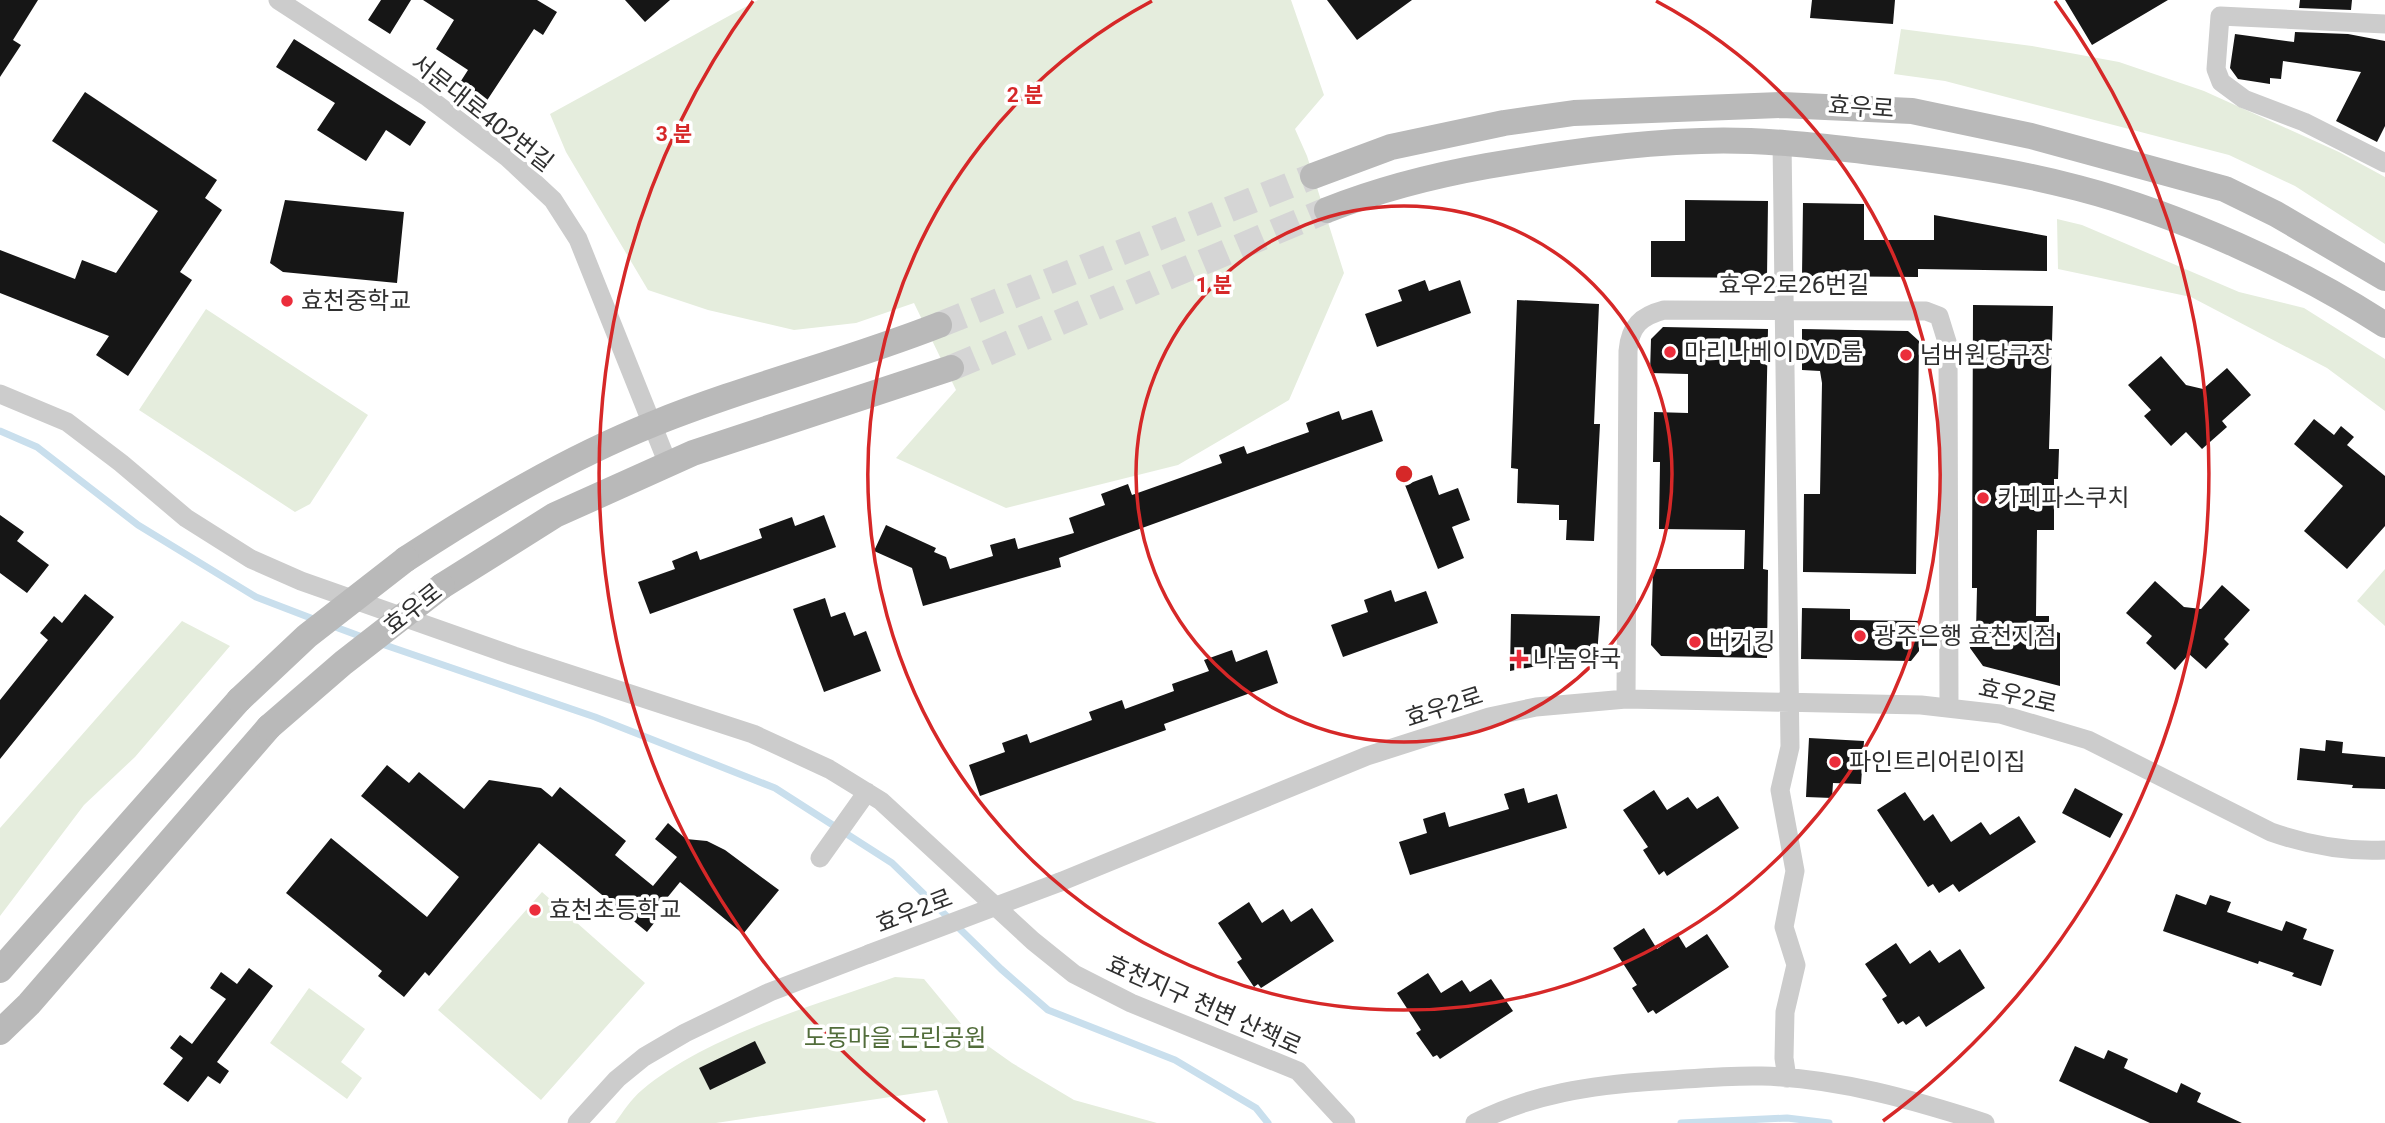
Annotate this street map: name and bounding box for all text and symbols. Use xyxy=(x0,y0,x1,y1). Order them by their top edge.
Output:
street label: 서문대로402번길 xyxy=(405,49,559,177)
text: 2 분 xyxy=(1007,83,1043,107)
street label: 효우로 xyxy=(1827,91,1895,123)
text: 3 분 xyxy=(656,122,692,146)
street label: 효우2로26번길 xyxy=(1719,271,1869,299)
text: 1 분 xyxy=(1196,273,1232,297)
place label: 효천중학교 xyxy=(301,287,411,315)
marker: 효천중학교 xyxy=(279,293,295,309)
place label: 마리나베이DVD룸 xyxy=(1684,338,1863,366)
place label: 넘버원당구장 xyxy=(1920,341,2052,369)
marker: 마리나베이DVD룸 xyxy=(1662,344,1678,360)
marker: 넘버원당구장 xyxy=(1898,347,1914,363)
centre of rings xyxy=(1392,462,1416,486)
place label: 카페파스쿠치 xyxy=(1997,484,2129,512)
marker: 카페파스쿠치 xyxy=(1975,490,1991,506)
street label: 효우로 xyxy=(378,578,448,640)
place label: 광주은행 효천지점 xyxy=(1874,622,2057,650)
place label: 버거킹 xyxy=(1709,628,1775,656)
marker: 광주은행 효천지점 xyxy=(1852,628,1868,644)
marker: 버거킹 xyxy=(1687,634,1703,650)
place label: 나눔약국 xyxy=(1533,645,1621,673)
marker: 나눔약국 xyxy=(1511,651,1527,667)
street label: 효우2로 xyxy=(1976,673,2060,719)
street label: 효우2로 xyxy=(1402,681,1486,733)
place label: 파인트리어린이집 xyxy=(1849,748,2026,776)
marker: 파인트리어린이집 xyxy=(1827,754,1843,770)
street label: 효우2로 xyxy=(872,884,956,938)
place label: 효천초등학교 xyxy=(549,896,681,924)
marker: 효천초등학교 xyxy=(527,902,543,918)
street label: 효천지구 천변 산책로 xyxy=(1102,949,1306,1061)
park label: 도동마을 근린공원 xyxy=(804,1024,986,1052)

